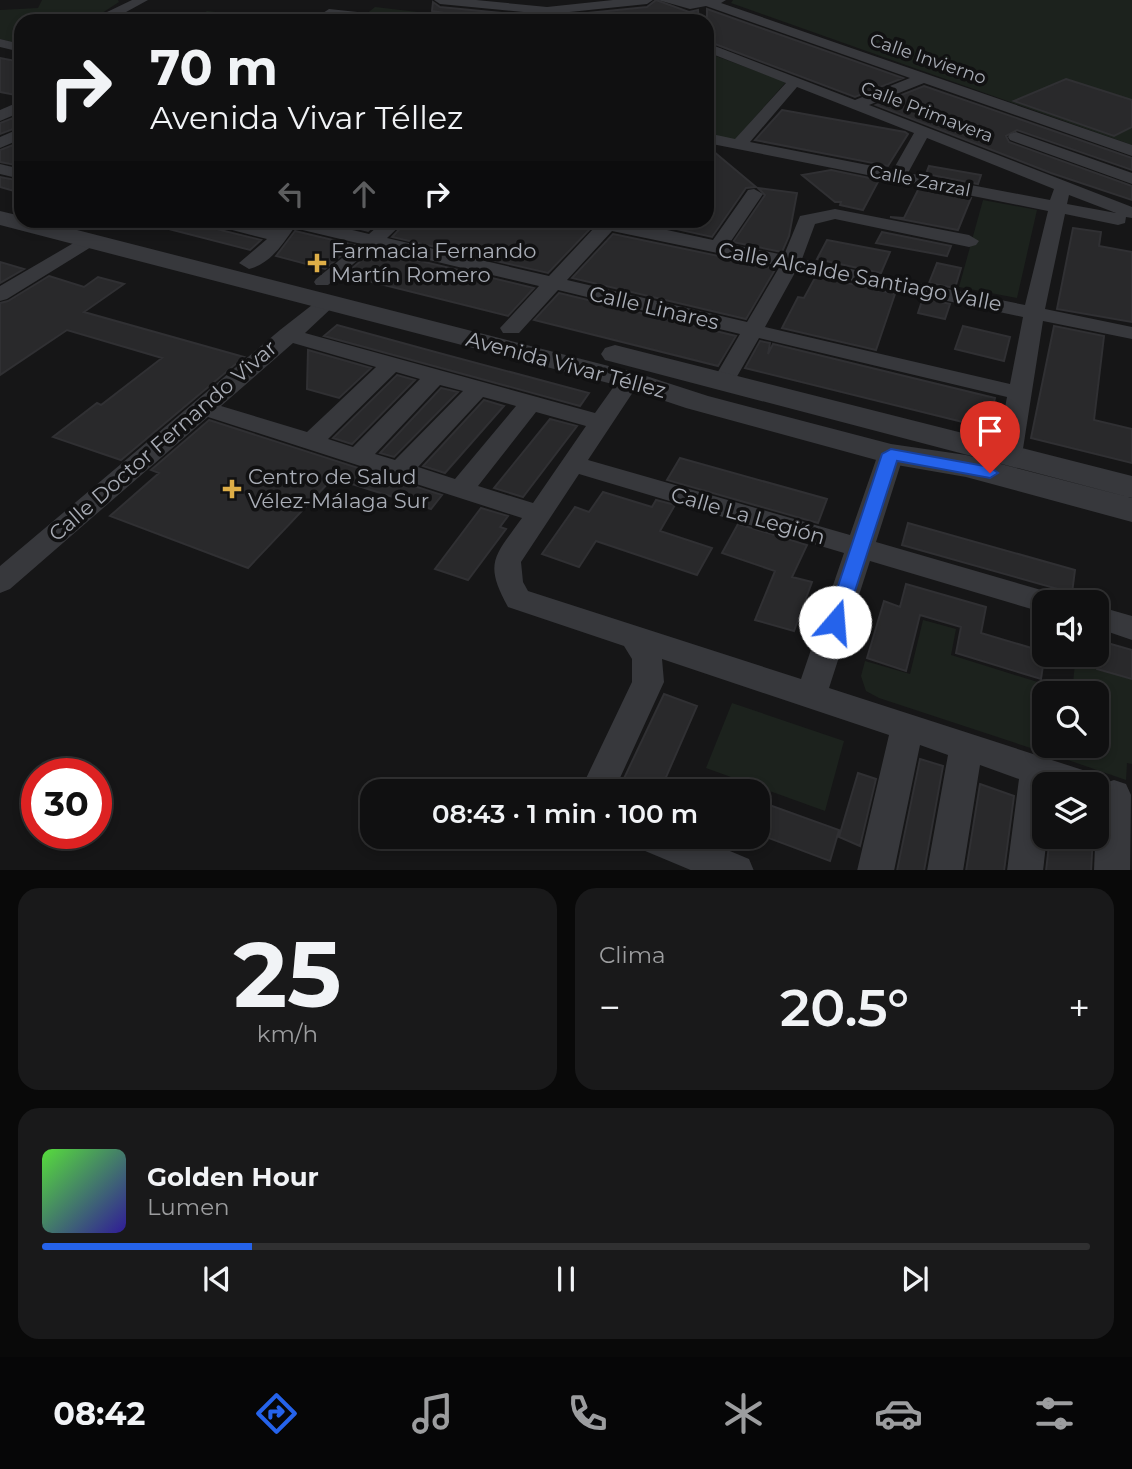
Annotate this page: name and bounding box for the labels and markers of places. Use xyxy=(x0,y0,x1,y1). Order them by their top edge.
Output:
place label: Farmacia Fernando Martín Romero xyxy=(331,238,536,287)
marker: Farmacia Fernando Martín Romero xyxy=(309,255,325,271)
pin xyxy=(960,401,1020,473)
place label: Centro de Salud Vélez-Málaga Sur xyxy=(248,464,429,513)
marker: Centro de Salud Vélez-Málaga Sur xyxy=(222,479,242,499)

